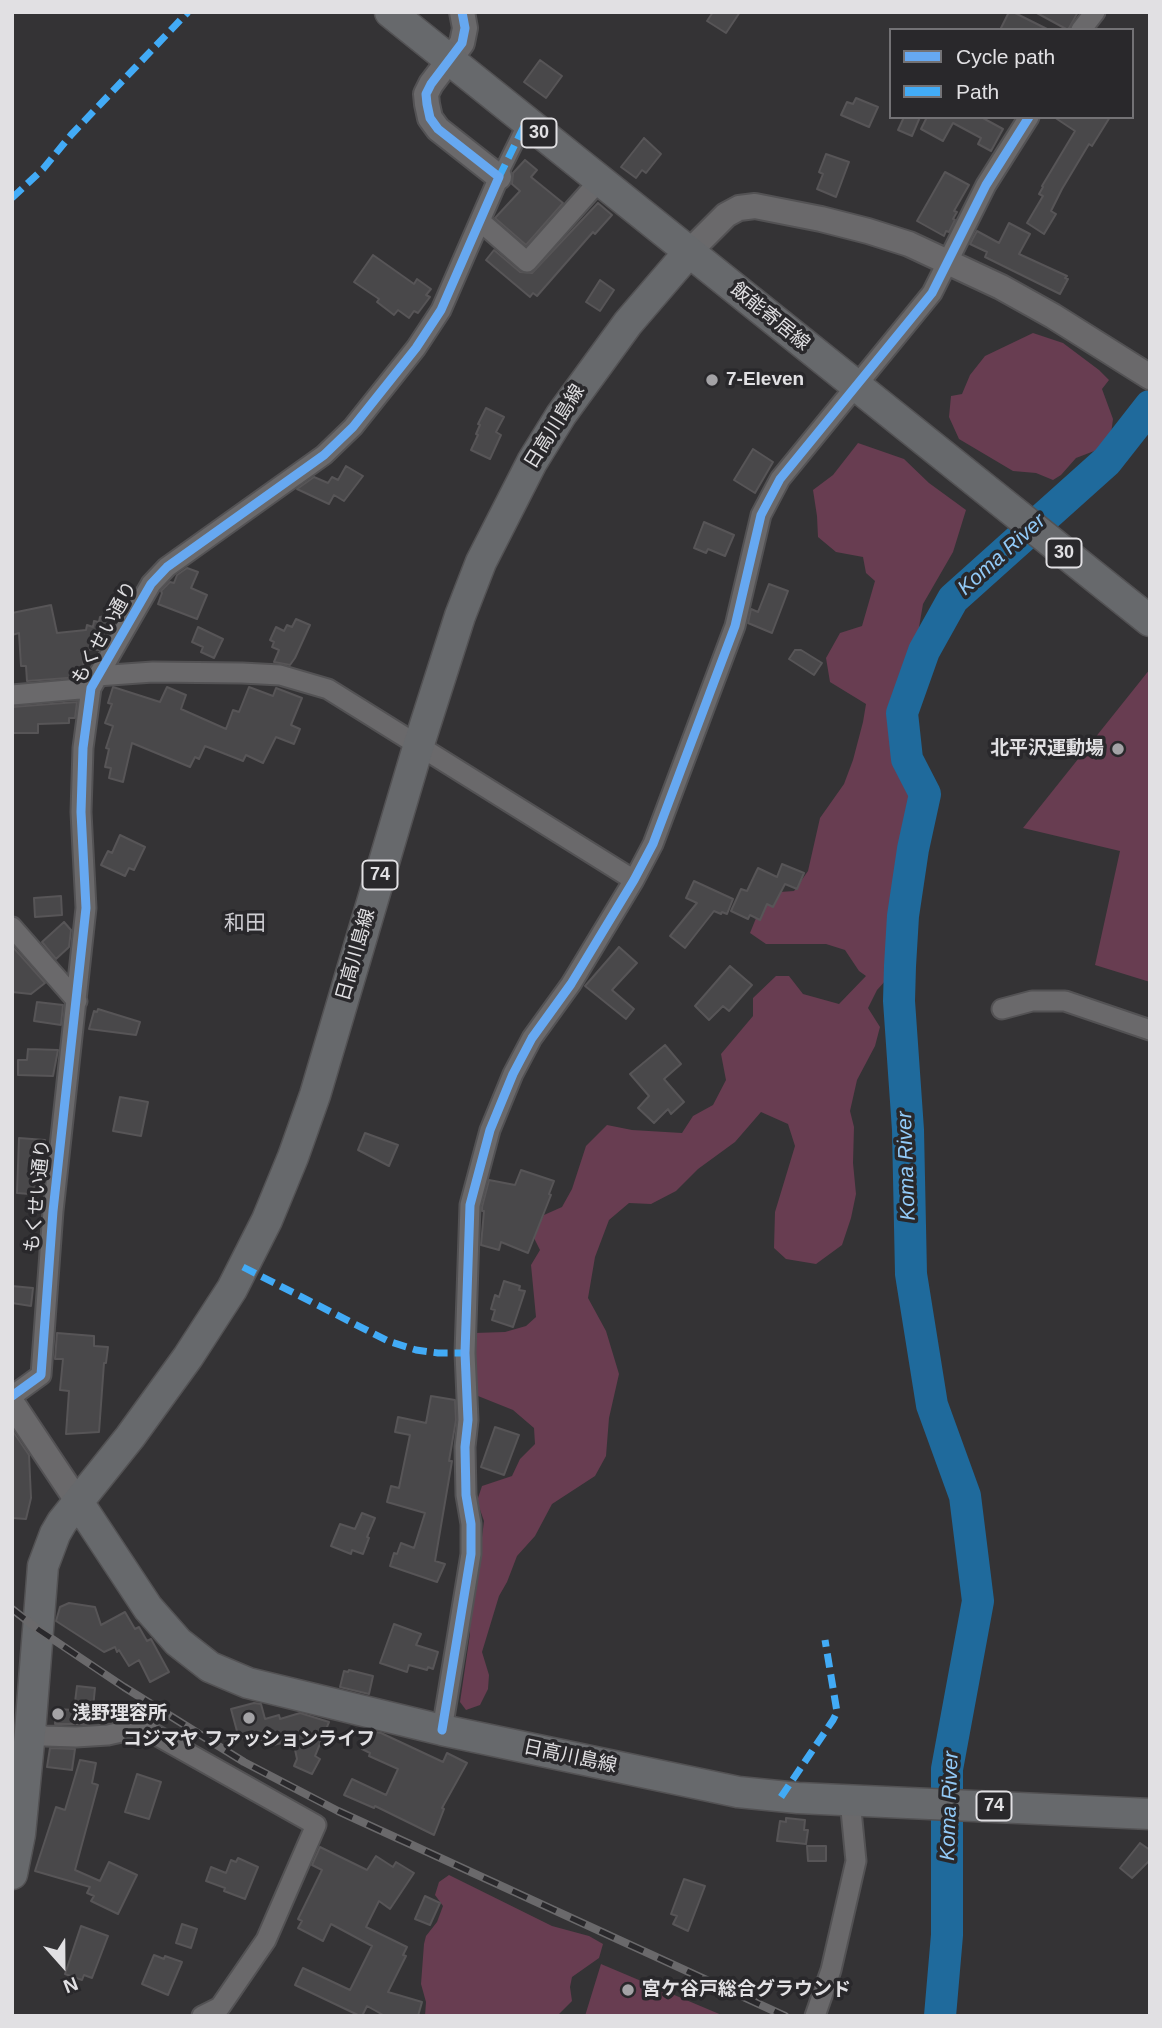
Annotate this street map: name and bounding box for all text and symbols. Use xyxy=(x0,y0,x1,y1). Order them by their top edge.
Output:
legend xyxy=(889,28,1134,119)
text: Cycle path xyxy=(956,45,1055,68)
text: Path xyxy=(956,80,999,103)
road number: 30 xyxy=(522,118,556,148)
street label: 飯能寄居線 xyxy=(726,278,814,356)
place label: 7-Eleven xyxy=(726,369,804,391)
marker: 7-Eleven xyxy=(704,372,720,388)
street label: 日高川島線 xyxy=(520,381,590,473)
water label: Koma River xyxy=(953,509,1051,601)
road number: 30 xyxy=(1046,538,1082,568)
street label: もくせい通り xyxy=(67,578,143,688)
place label: 北平沢運動場 xyxy=(990,738,1104,760)
marker: 北平沢運動場 xyxy=(1110,741,1126,757)
road number: 74 xyxy=(362,860,398,890)
street label: 日高川島線 xyxy=(332,906,380,1004)
district label: 和田 xyxy=(224,911,266,937)
water label: Koma River xyxy=(892,1111,922,1221)
street label: もくせい通り xyxy=(21,1138,55,1254)
place label: 浅野理容所 xyxy=(72,1703,167,1725)
marker: 浅野理容所 xyxy=(50,1706,66,1722)
marker: コジマヤ ファッションライフ xyxy=(241,1710,257,1726)
place label: コジマヤ ファッションライフ xyxy=(123,1729,375,1751)
street label: 日高川島線 xyxy=(521,1736,619,1778)
water label: Koma River xyxy=(935,1751,965,1861)
road number: 74 xyxy=(976,1792,1012,1820)
north arrow xyxy=(28,1930,98,2000)
text: N xyxy=(61,1973,81,1997)
place label: 宮ケ谷戸総合グラウンド xyxy=(642,1979,851,2001)
marker: 宮ケ谷戸総合グラウンド xyxy=(620,1982,636,1998)

